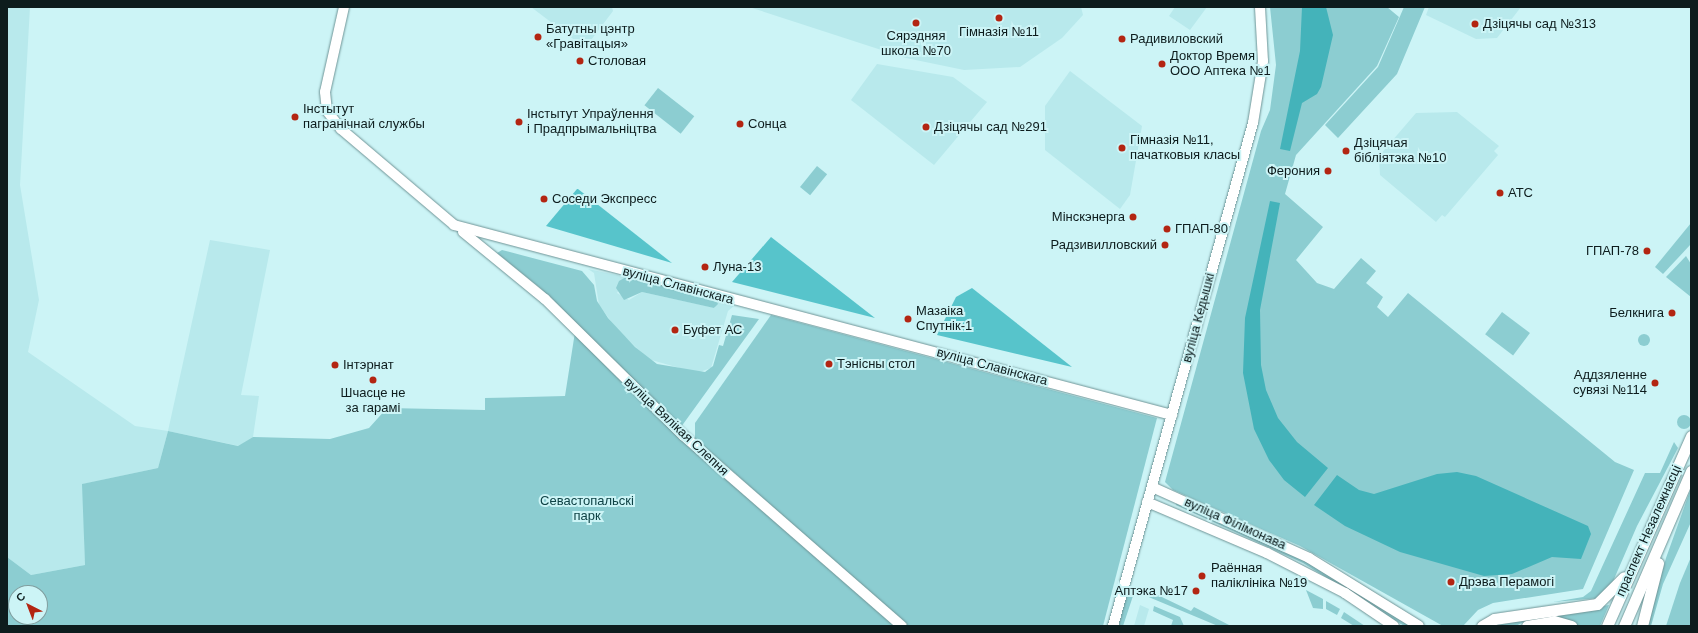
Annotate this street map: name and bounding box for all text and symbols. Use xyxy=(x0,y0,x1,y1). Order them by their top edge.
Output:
marker: Гімназія №11 xyxy=(994,13,1004,23)
place label: Дзіцячы сад №313 xyxy=(1483,16,1596,32)
marker: Сярэдняя школа №70 xyxy=(911,18,921,28)
marker: Дзіцячы сад №313 xyxy=(1470,19,1480,29)
place label: Батутны цэнтр «Гравітацыя» xyxy=(546,22,635,53)
place label: Гімназія №11 xyxy=(959,24,1039,40)
place label: Сярэдняя школа №70 xyxy=(881,29,951,60)
place label: Радивиловский xyxy=(1130,31,1223,47)
marker: Батутны цэнтр «Гравітацыя» xyxy=(533,32,543,42)
marker: Радивиловский xyxy=(1117,34,1127,44)
place label: Доктор Время ООО Аптека №1 xyxy=(1170,49,1271,80)
place label: Столовая xyxy=(588,53,646,69)
marker: Столовая xyxy=(575,56,585,66)
marker: Доктор Время ООО Аптека №1 xyxy=(1157,59,1167,69)
place label: Інстытут пагранічнай службы xyxy=(303,102,425,133)
place label: Інстытут Упраўлення і Прадпрымальніцтва xyxy=(527,107,656,138)
marker: Інстытут пагранічнай службы xyxy=(290,112,300,122)
place label: Сонца xyxy=(748,116,786,132)
marker: Інстытут Упраўлення і Прадпрымальніцтва xyxy=(514,117,524,127)
marker: Сонца xyxy=(735,119,745,129)
place label: Дзіцячы сад №291 xyxy=(934,119,1047,135)
marker: Дзіцячы сад №291 xyxy=(921,122,931,132)
place label: Гімназія №11, пачатковыя класы xyxy=(1130,133,1240,164)
place label: Дзіцячая бібліятэка №10 xyxy=(1354,136,1447,167)
marker: Гімназія №11, пачатковыя класы xyxy=(1117,143,1127,153)
marker: Дзіцячая бібліятэка №10 xyxy=(1341,146,1351,156)
place label: Ферония xyxy=(1267,163,1320,179)
marker: Ферония xyxy=(1323,166,1333,176)
place label: АТС xyxy=(1508,185,1533,201)
marker: АТС xyxy=(1495,188,1505,198)
place label: Соседи Экспресс xyxy=(552,191,657,207)
marker: Соседи Экспресс xyxy=(539,194,549,204)
place label: Мінскэнерга xyxy=(1052,209,1125,225)
marker: Мінскэнерга xyxy=(1128,212,1138,222)
place label: ГПАП-80 xyxy=(1175,221,1228,237)
marker: ГПАП-80 xyxy=(1162,224,1172,234)
place label: Радзивилловский xyxy=(1051,237,1157,253)
marker: Радзивилловский xyxy=(1160,240,1170,250)
place label: ГПАП-78 xyxy=(1586,243,1639,259)
marker: ГПАП-78 xyxy=(1642,246,1652,256)
place label: Луна-13 xyxy=(713,259,761,275)
marker: Луна-13 xyxy=(700,262,710,272)
street label: вуліца Славінскага xyxy=(621,264,735,308)
street label: вуліца Кедышкі xyxy=(1180,272,1218,364)
place label: Мазаіка Спутнік-1 xyxy=(916,304,972,335)
place label: Белкнига xyxy=(1609,305,1664,321)
marker: Белкнига xyxy=(1667,308,1677,318)
marker: Мазаіка Спутнік-1 xyxy=(903,314,913,324)
place label: Буфет АС xyxy=(683,322,742,338)
marker: Буфет АС xyxy=(670,325,680,335)
street label: вуліца Славінскага xyxy=(935,345,1049,389)
place label: Тэнісны стол xyxy=(837,356,915,372)
place label: Інтэрнат xyxy=(343,357,394,373)
marker: Тэнісны стол xyxy=(824,359,834,369)
marker: Інтэрнат xyxy=(330,360,340,370)
place label: Аддзяленне сувязі №114 xyxy=(1573,368,1647,399)
marker: Шчасце не за гарамі xyxy=(368,375,378,385)
street label: вуліца Вялікая Слепня xyxy=(621,375,731,479)
marker: Аддзяленне сувязі №114 xyxy=(1650,378,1660,388)
place label: Шчасце не за гарамі xyxy=(341,386,405,417)
street label: праспект Незалежнасці xyxy=(1613,463,1685,599)
park label: Севастопальскі парк xyxy=(540,494,634,525)
street label: вуліца Філімонава xyxy=(1182,495,1288,553)
place label: Раённая паліклініка №19 xyxy=(1211,561,1307,592)
marker: Раённая паліклініка №19 xyxy=(1196,570,1208,582)
place label: Дрэва Перамогі xyxy=(1459,574,1554,590)
marker: Дрэва Перамогі xyxy=(1446,577,1456,587)
place label: Аптэка №17 xyxy=(1114,583,1188,599)
north arrow xyxy=(8,585,48,625)
marker: Аптэка №17 xyxy=(1191,586,1201,596)
text: С xyxy=(14,590,28,604)

